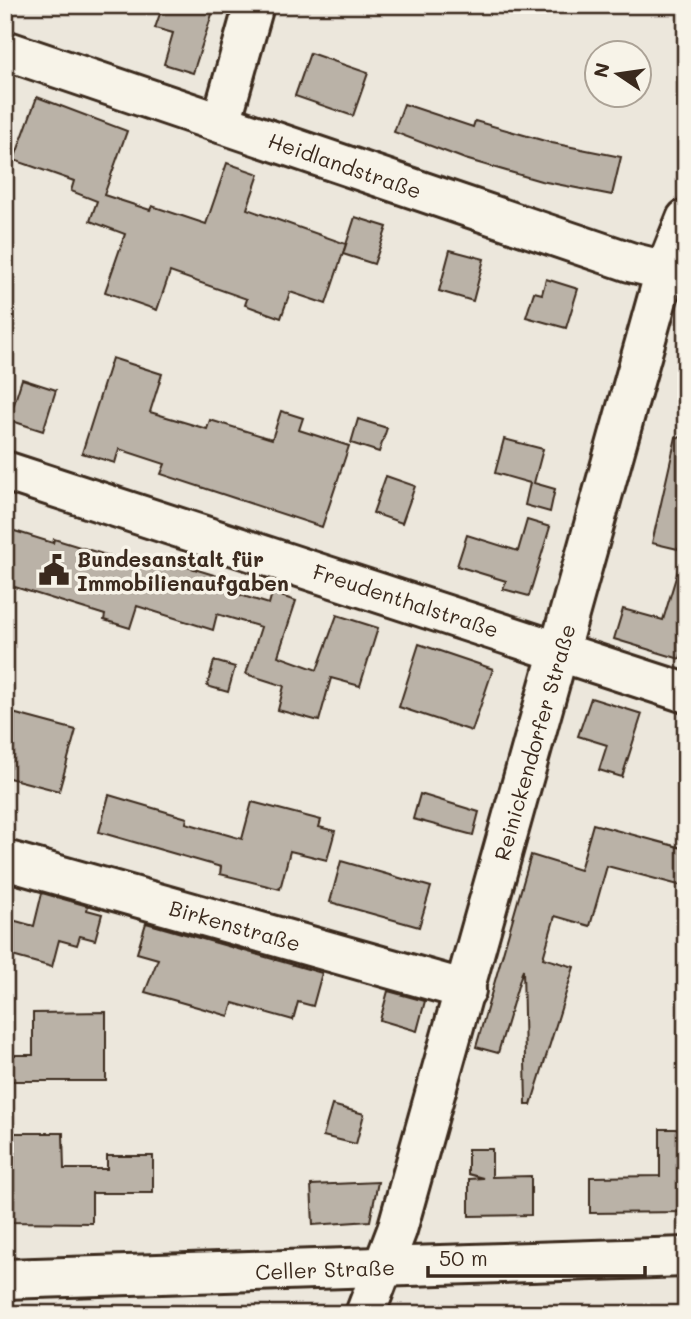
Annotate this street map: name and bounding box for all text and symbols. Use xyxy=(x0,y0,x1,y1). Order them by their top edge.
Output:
north arrow xyxy=(582,38,652,108)
text: N xyxy=(587,60,615,80)
street label: Heidlandstraße xyxy=(265,126,425,204)
place label: Bundesanstalt für Immobilienaufgaben xyxy=(77,545,289,596)
public building icon: Bundesanstalt für Immobilienaufgaben xyxy=(37,553,71,587)
street label: Freudenthalstraße xyxy=(310,557,502,643)
street label: Reinickendorfer Straße xyxy=(487,621,581,863)
street label: Birkenstraße xyxy=(166,893,304,957)
scale bar xyxy=(428,1235,646,1279)
text: 50 m xyxy=(439,1244,488,1271)
street label: Celler Straße xyxy=(255,1253,395,1285)

